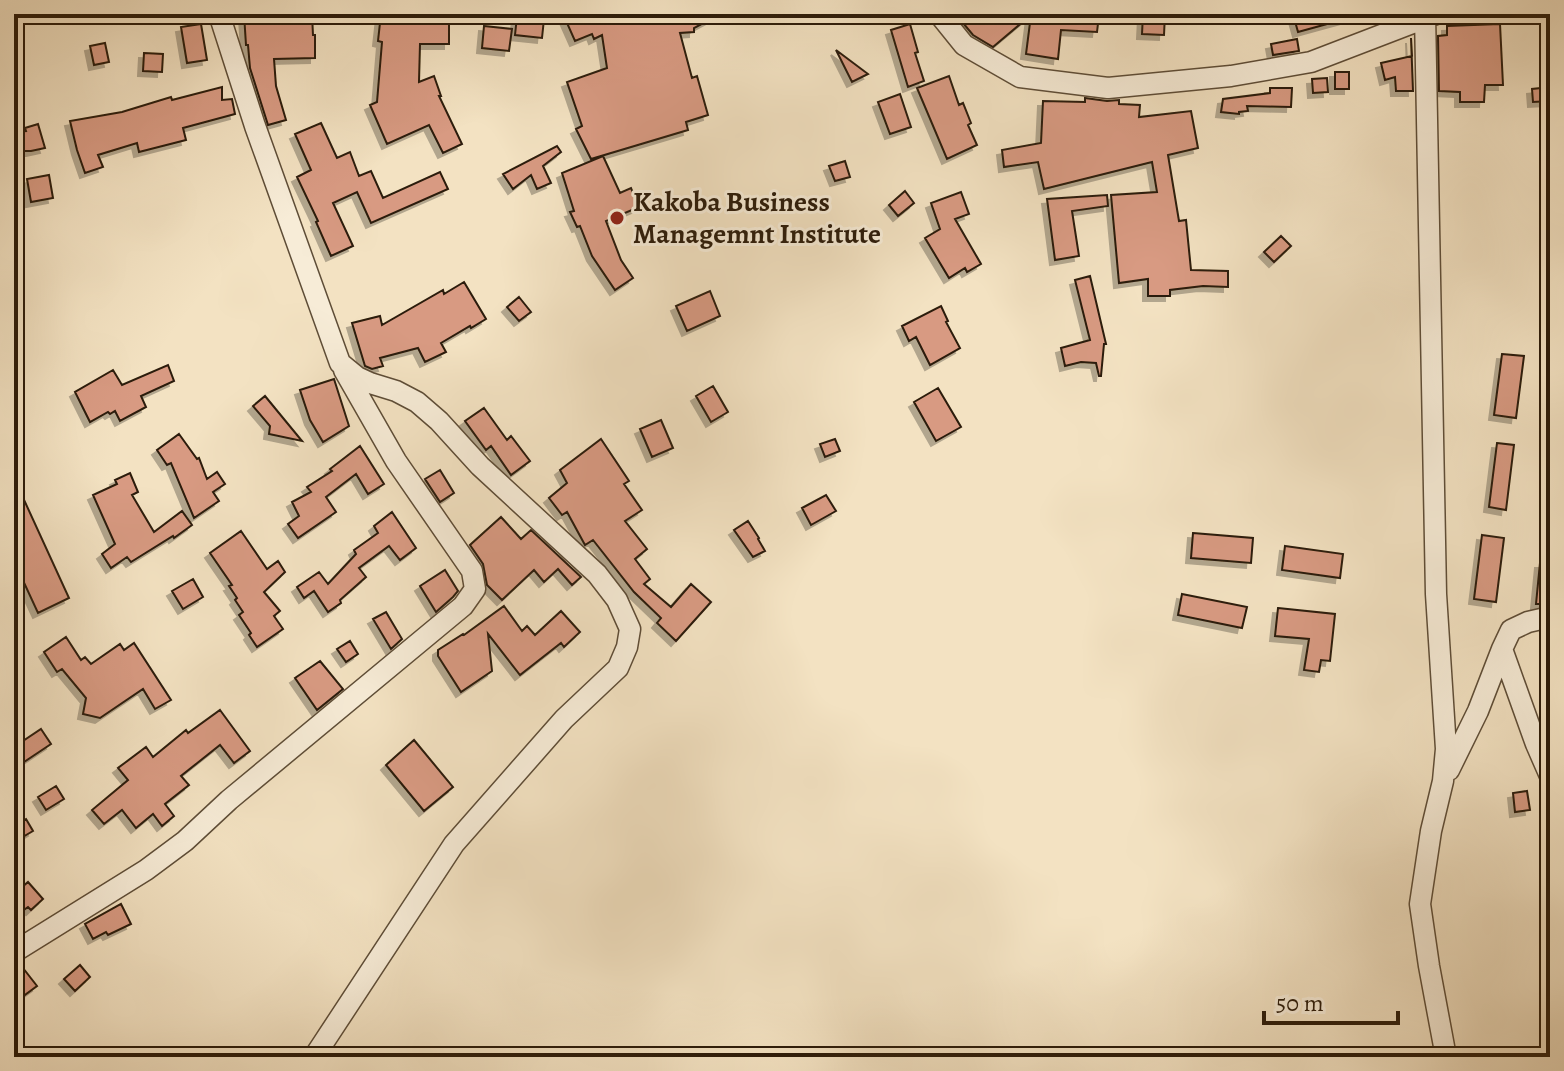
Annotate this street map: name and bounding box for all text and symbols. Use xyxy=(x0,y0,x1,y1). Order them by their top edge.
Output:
place label: Kakoba Business Managemnt Institute xyxy=(633,183,881,253)
marker: Kakoba Business Managemnt Institute xyxy=(608,209,626,227)
scale bar xyxy=(1264,975,1398,1025)
text: 50 m xyxy=(1276,987,1324,1019)

